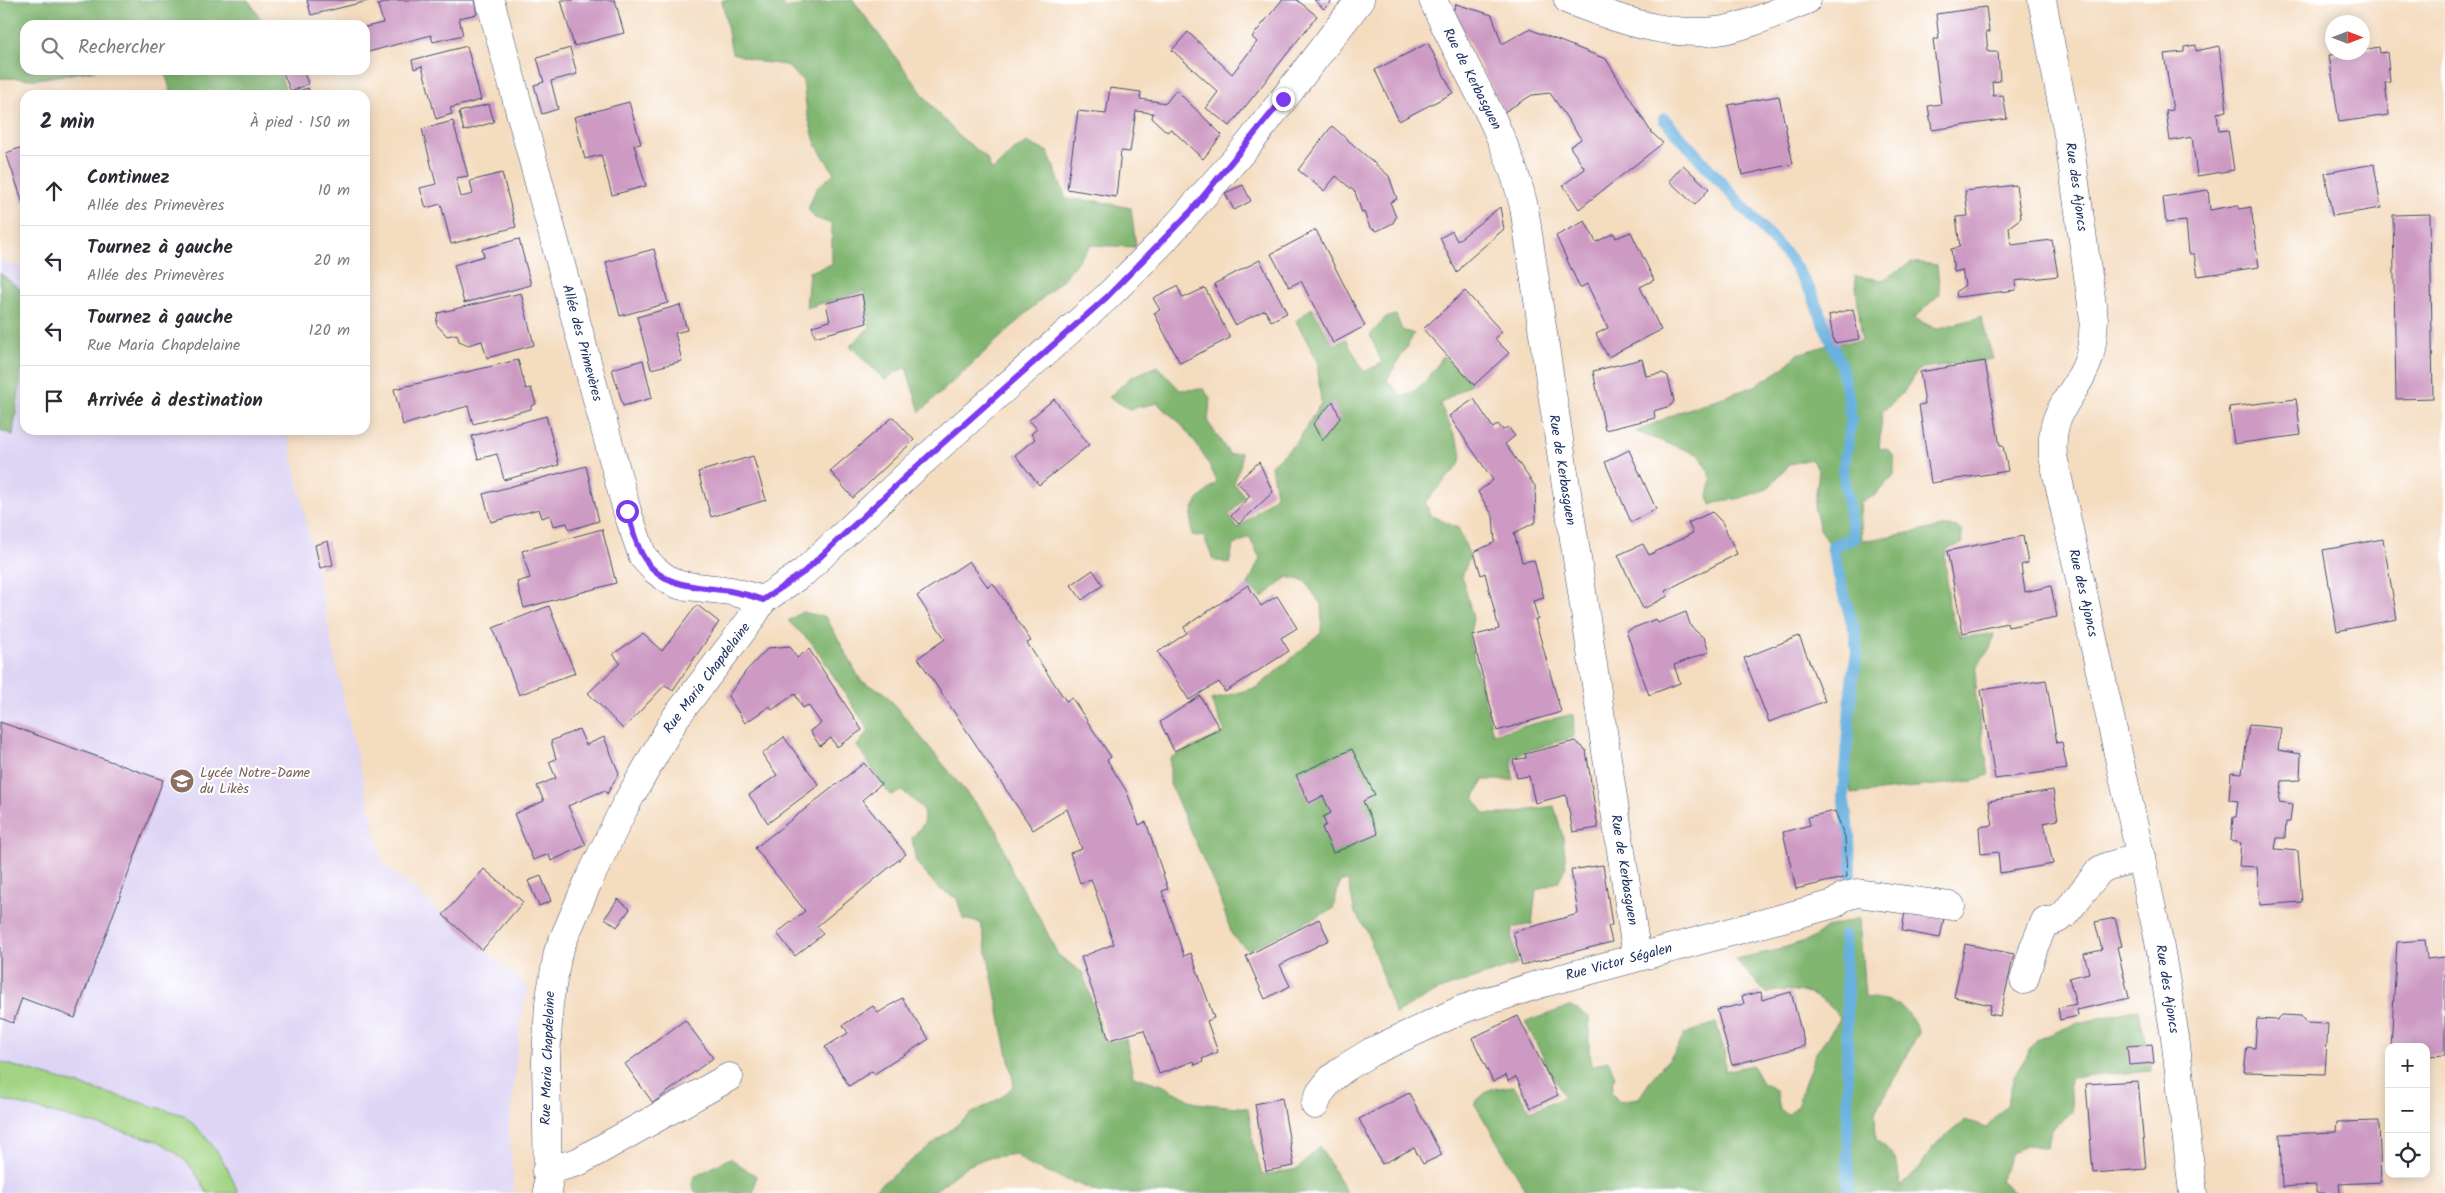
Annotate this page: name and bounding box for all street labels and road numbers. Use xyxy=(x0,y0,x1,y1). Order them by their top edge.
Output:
street label: Rue de Kerbasguen xyxy=(1437,24,1507,134)
street label: Rue des Ajoncs xyxy=(2059,141,2093,233)
street label: Allée des Primevères xyxy=(556,282,608,404)
street label: Rue de Kerbasguen xyxy=(1542,413,1582,527)
street label: Rue des Ajoncs xyxy=(2062,547,2104,639)
street label: Rue Maria Chapdelaine xyxy=(658,617,757,738)
street label: Rue de Kerbasguen xyxy=(1604,813,1644,927)
street label: Rue Victor Ségalen xyxy=(1563,937,1675,987)
street label: Rue des Ajoncs xyxy=(2149,943,2185,1035)
street label: Rue Maria Chapdelaine xyxy=(535,990,561,1125)

